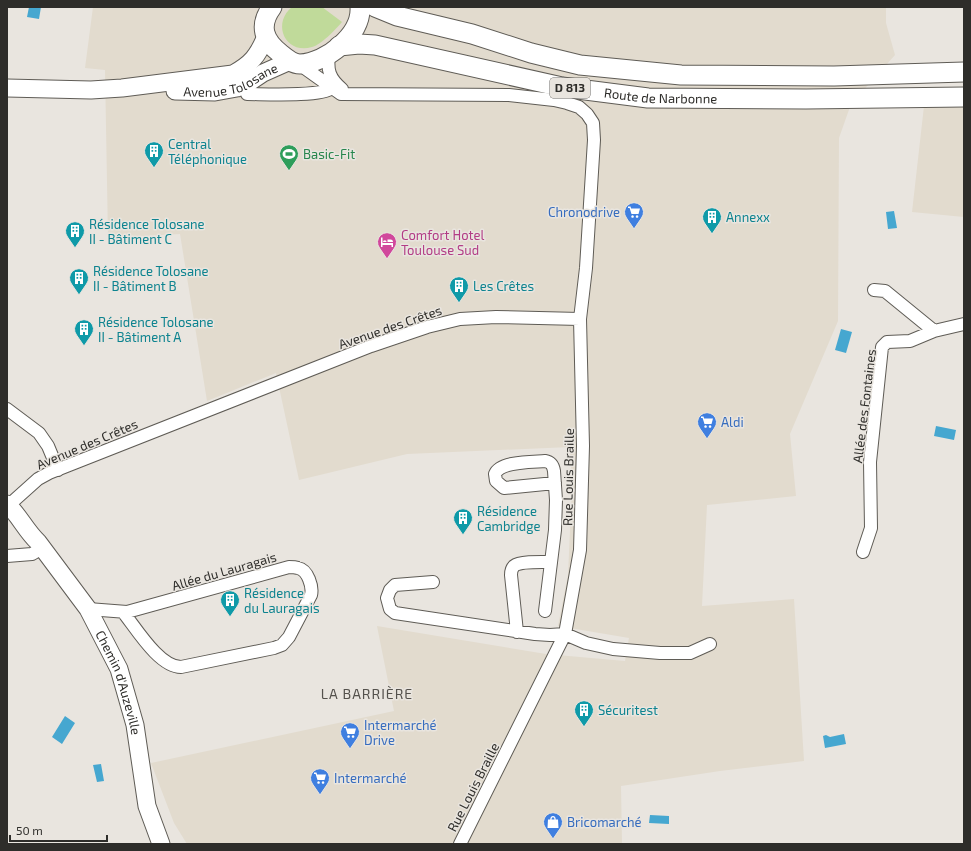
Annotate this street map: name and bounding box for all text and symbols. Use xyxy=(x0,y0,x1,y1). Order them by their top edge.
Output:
street label: Avenue Tolosane xyxy=(183,60,280,100)
road number: D 813 xyxy=(550,78,590,98)
street label: Route de Narbonne xyxy=(603,84,717,106)
place label: Central Téléphonique xyxy=(168,136,247,167)
building icon: Central Téléphonique xyxy=(143,140,165,168)
sports icon: Basic-Fit xyxy=(278,143,300,171)
place label: Basic-Fit xyxy=(303,146,355,162)
supermarket icon: Chronodrive xyxy=(623,201,645,229)
place label: Chronodrive xyxy=(548,204,620,220)
building icon: Annexx xyxy=(701,206,723,234)
place label: Annexx xyxy=(726,209,770,225)
place label: Résidence Tolosane II - Bâtiment C xyxy=(89,216,205,247)
building icon: Résidence Tolosane II - Bâtiment C xyxy=(64,220,86,248)
place label: Comfort Hotel Toulouse Sud xyxy=(401,227,484,258)
hotel icon: Comfort Hotel Toulouse Sud xyxy=(376,231,398,259)
place label: Résidence Tolosane II - Bâtiment B xyxy=(93,263,209,294)
building icon: Résidence Tolosane II - Bâtiment B xyxy=(68,267,90,295)
building icon: Les Crêtes xyxy=(448,275,470,303)
place label: Les Crêtes xyxy=(473,278,534,294)
street label: Avenue des Crêtes xyxy=(336,302,444,352)
place label: Résidence Tolosane II - Bâtiment A xyxy=(98,314,214,345)
building icon: Résidence Tolosane II - Bâtiment A xyxy=(73,318,95,346)
street label: Allée des Fontaines xyxy=(849,348,879,464)
supermarket icon: Aldi xyxy=(696,411,718,439)
place label: Aldi xyxy=(721,414,744,430)
street label: Avenue des Crêtes xyxy=(34,415,140,473)
street label: Rue Louis Braille xyxy=(559,428,577,526)
place label: Résidence Cambridge xyxy=(477,503,540,534)
building icon: Résidence Cambridge xyxy=(452,507,474,535)
street label: Allée du Lauragais xyxy=(170,548,278,594)
place label: Résidence du Lauragais xyxy=(244,585,320,616)
building icon: Résidence du Lauragais xyxy=(219,589,241,617)
street label: Chemin d'Auzeville xyxy=(92,627,144,736)
district label: LA BARRIÈRE xyxy=(321,685,413,702)
building icon: Sécuritest xyxy=(573,699,595,727)
place label: Sécuritest xyxy=(598,702,658,718)
place label: Intermarché Drive xyxy=(364,717,437,748)
supermarket icon: Intermarché Drive xyxy=(339,721,361,749)
street label: Rue Louis Braille xyxy=(444,740,502,834)
supermarket icon: Intermarché xyxy=(309,767,331,795)
place label: Intermarché xyxy=(334,770,407,786)
shop icon: Bricomarché xyxy=(542,811,564,839)
place label: Bricomarché xyxy=(567,814,642,830)
scale bar xyxy=(10,817,107,843)
text: 50 m xyxy=(16,823,43,837)

